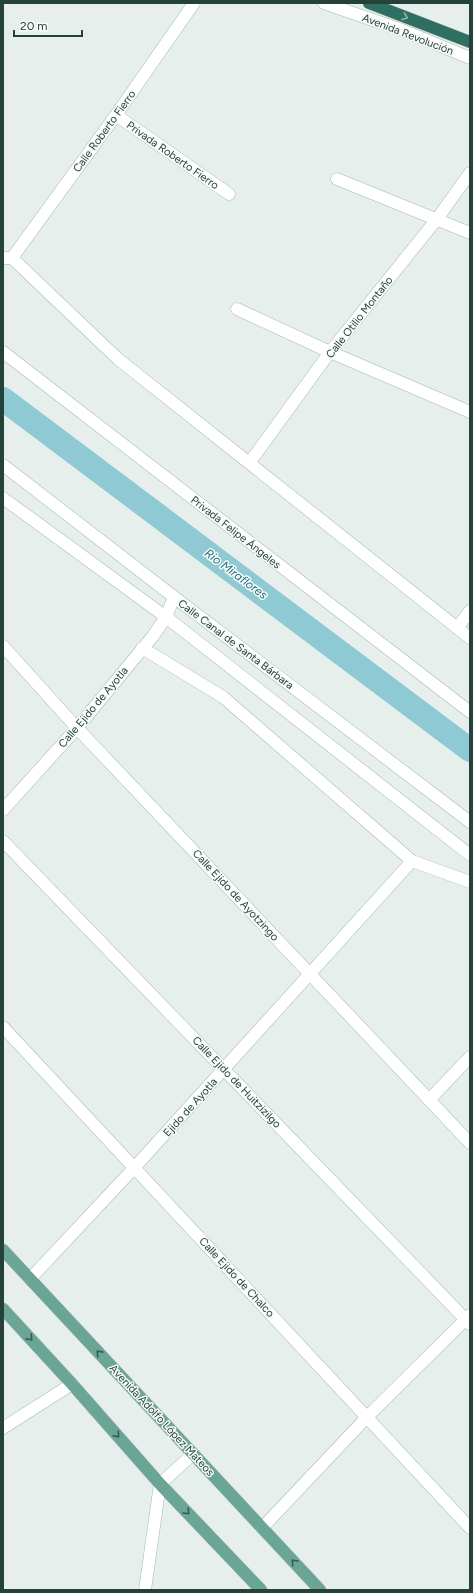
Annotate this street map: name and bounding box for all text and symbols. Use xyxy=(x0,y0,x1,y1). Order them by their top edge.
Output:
street label: Avenida Revolución xyxy=(360,11,455,58)
scale bar xyxy=(14,12,82,38)
one-way arrow xyxy=(402,13,409,21)
text: 20 m xyxy=(20,19,48,33)
street label: Calle Roberto Fierro xyxy=(70,88,139,175)
street label: Privada Roberto Fierro xyxy=(124,119,221,192)
street label: Calle Otilio Montaño xyxy=(323,274,395,361)
street label: Privada Felipe Ángeles xyxy=(188,493,283,571)
water label: Rio Miraflores xyxy=(202,546,270,602)
street label: Calle Canal de Santa Bárbara xyxy=(175,597,296,692)
street label: Calle Ejido de Ayotla xyxy=(56,664,131,750)
street label: Calle Ejido de Ayotzingo xyxy=(190,847,281,944)
street label: Calle Ejido de Huitzizilgo xyxy=(190,1034,284,1131)
street label: Ejido de Ayotla xyxy=(161,1075,220,1139)
street label: Calle Ejido de Chalco xyxy=(196,1235,277,1320)
one-way arrow xyxy=(25,1333,32,1341)
one-way arrow xyxy=(96,1350,104,1358)
street label: Avenida Adolfo López Mateos xyxy=(107,1362,217,1479)
one-way arrow xyxy=(112,1430,119,1437)
one-way arrow xyxy=(182,1507,189,1515)
one-way arrow xyxy=(291,1559,298,1566)

